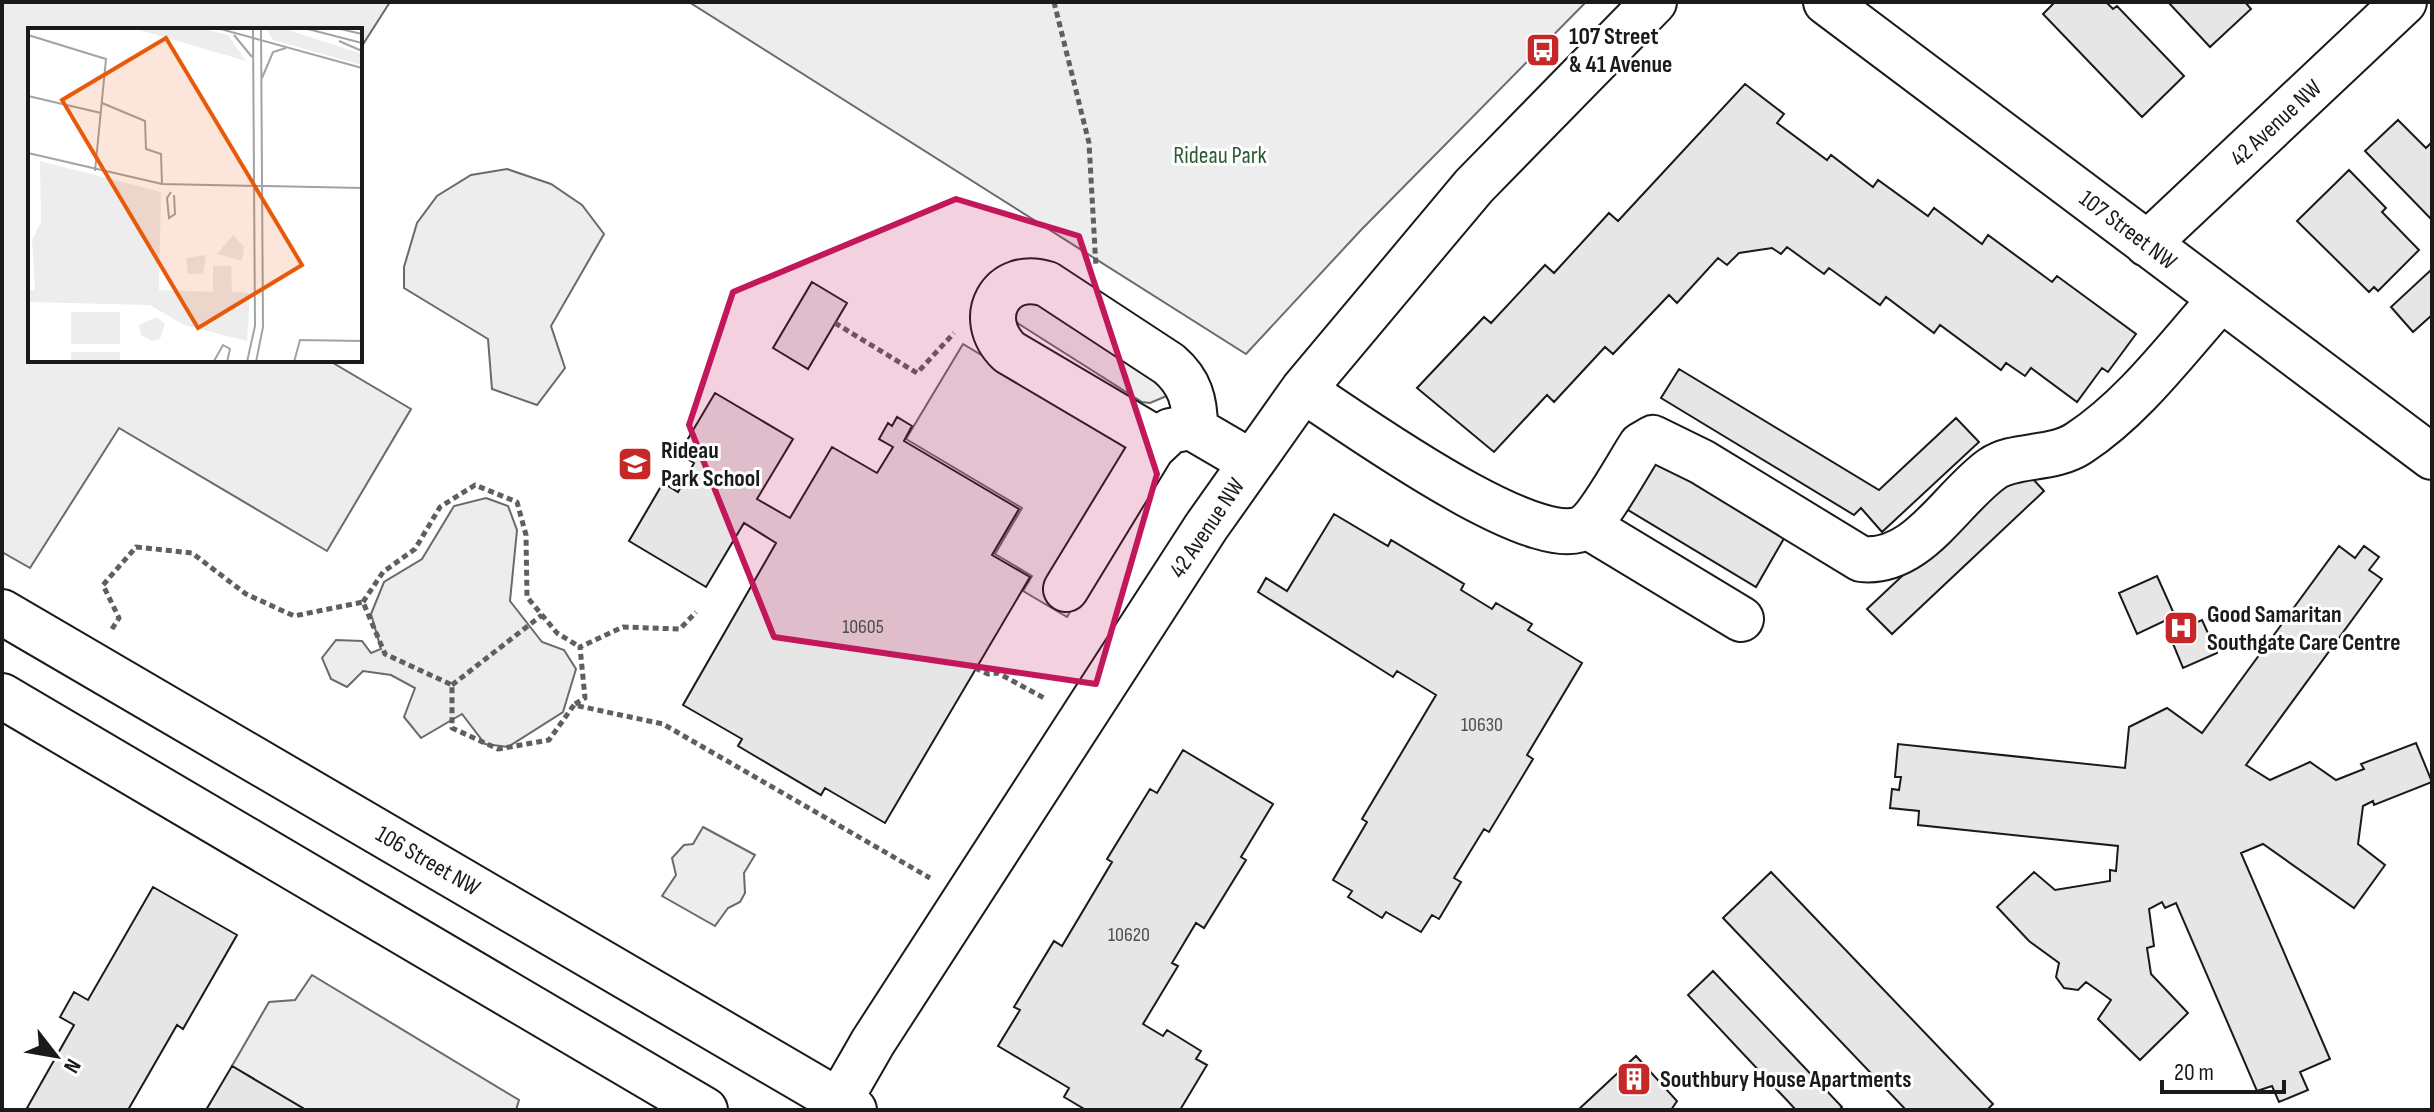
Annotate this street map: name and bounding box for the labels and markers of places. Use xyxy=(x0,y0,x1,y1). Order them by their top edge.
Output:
place label: 107 Street & 41 Avenue xyxy=(1569,22,1672,79)
bus stop icon: 107 Street & 41 Avenue xyxy=(1524,31,1562,69)
place label: Rideau Park School xyxy=(661,436,760,493)
school or university icon: Rideau Park School xyxy=(616,445,654,483)
place label: Good Samaritan Southgate Care Centre xyxy=(2207,600,2400,657)
hospital icon: Good Samaritan Southgate Care Centre xyxy=(2162,609,2200,647)
building icon: Southbury House Apartments xyxy=(1615,1060,1653,1098)
place label: Southbury House Apartments xyxy=(1660,1065,1911,1094)

